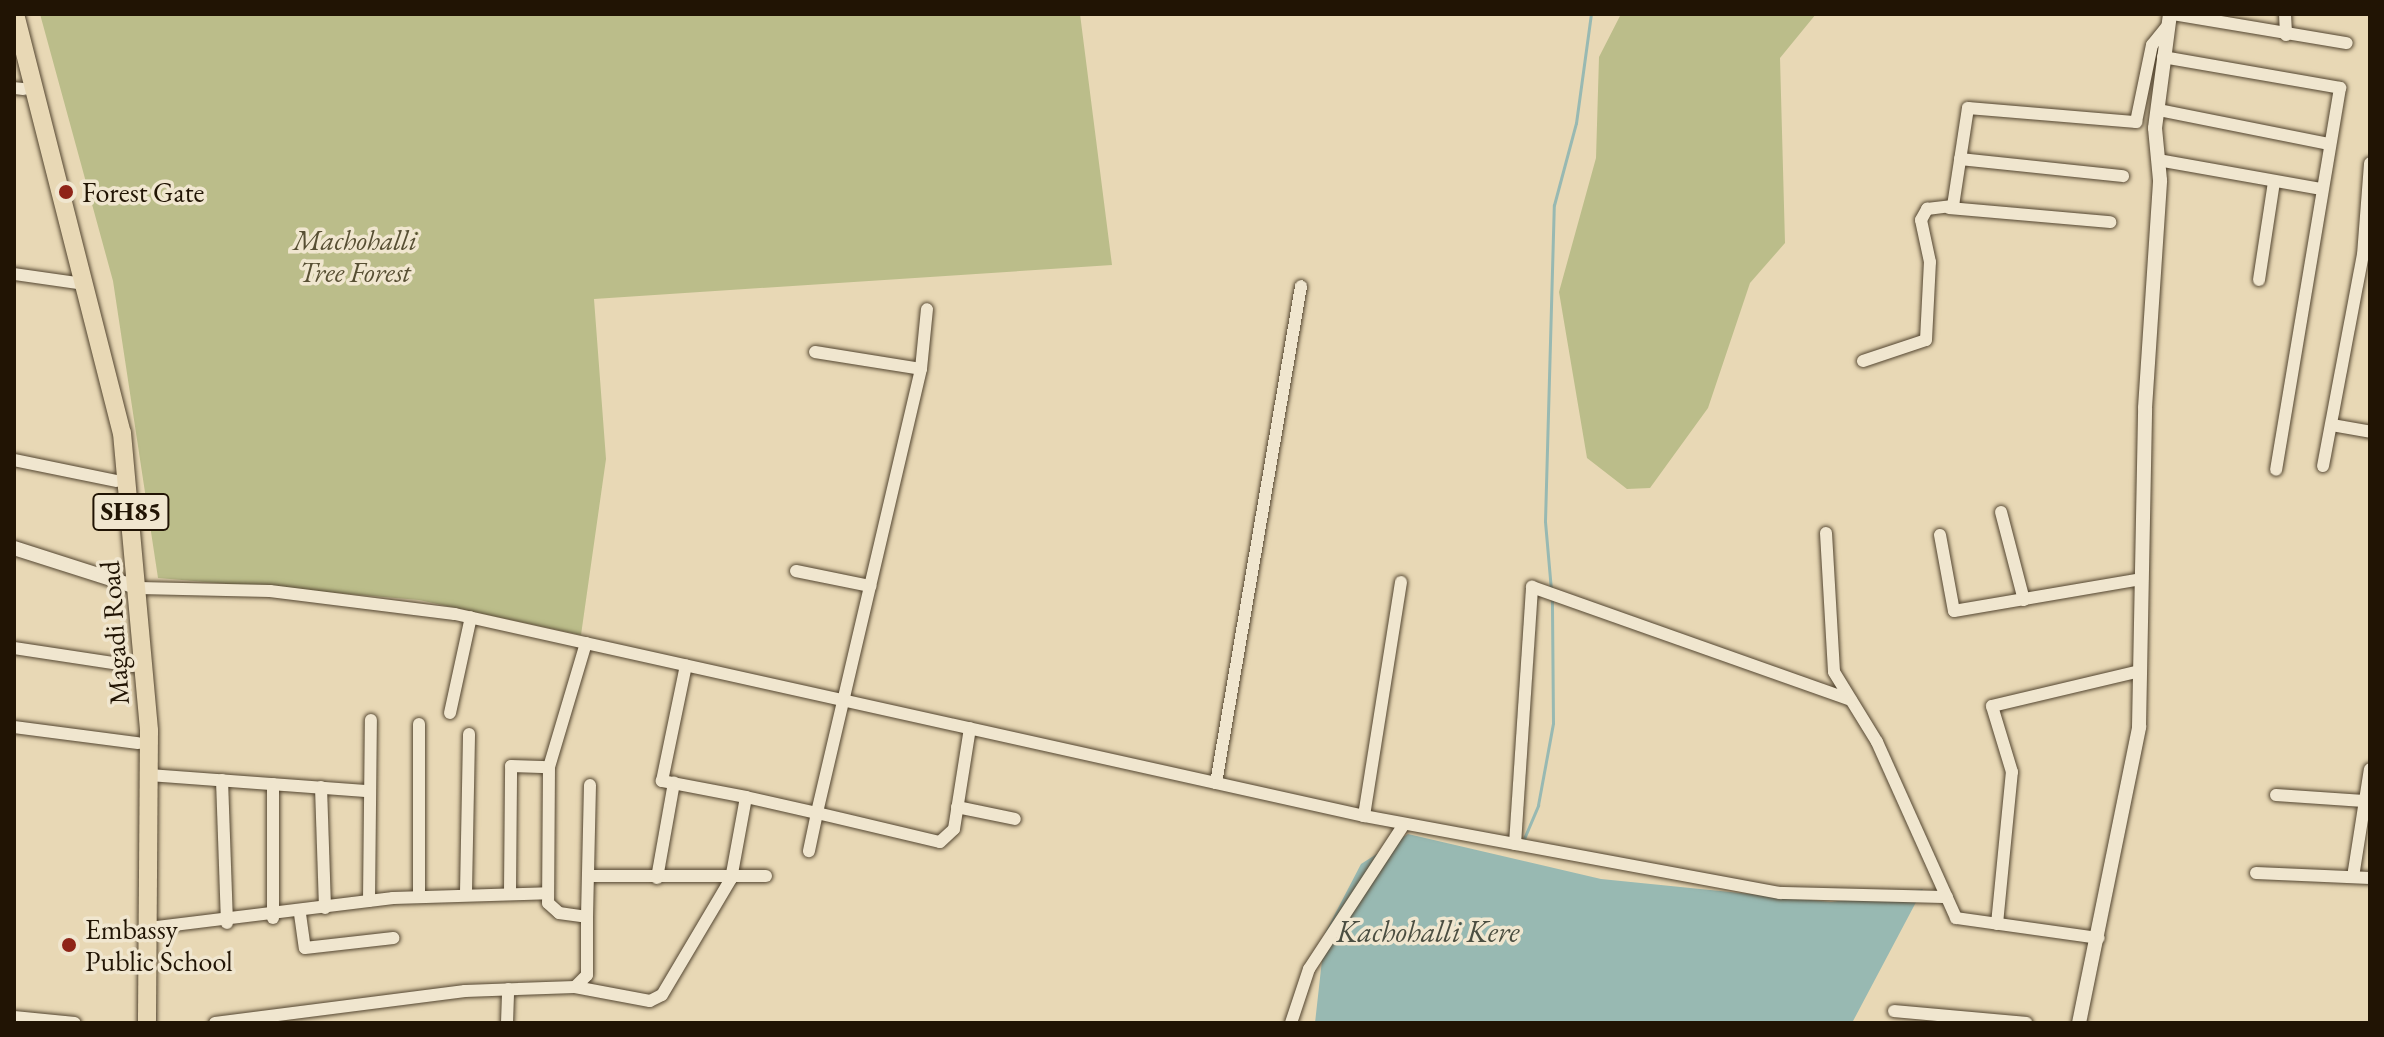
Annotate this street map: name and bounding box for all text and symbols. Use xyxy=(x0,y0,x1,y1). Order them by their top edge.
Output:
place label: Forest Gate xyxy=(82,175,204,209)
marker: Forest Gate xyxy=(57,183,75,201)
park label: Machohalli Tree Forest xyxy=(293,223,417,289)
road number: SH85 xyxy=(91,490,171,534)
street label: Magadi Road xyxy=(92,560,136,706)
place label: Embassy Public School xyxy=(85,912,233,978)
water label: Kachohalli Kere xyxy=(1336,914,1520,950)
marker: Embassy Public School xyxy=(60,936,78,954)

